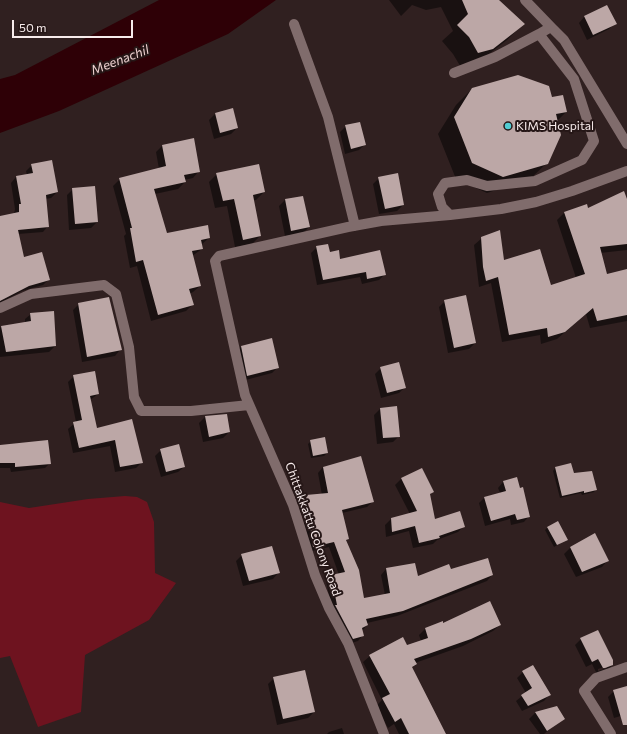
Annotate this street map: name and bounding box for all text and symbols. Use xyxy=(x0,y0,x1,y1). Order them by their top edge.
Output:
scale bar xyxy=(14,12,135,38)
text: 50 m xyxy=(19,20,47,34)
water label: Meenachil xyxy=(89,42,151,78)
place label: KIMS Hospital xyxy=(516,119,594,133)
marker: KIMS Hospital xyxy=(503,121,513,131)
street label: Chittakkattu Colony Road xyxy=(282,460,344,598)

